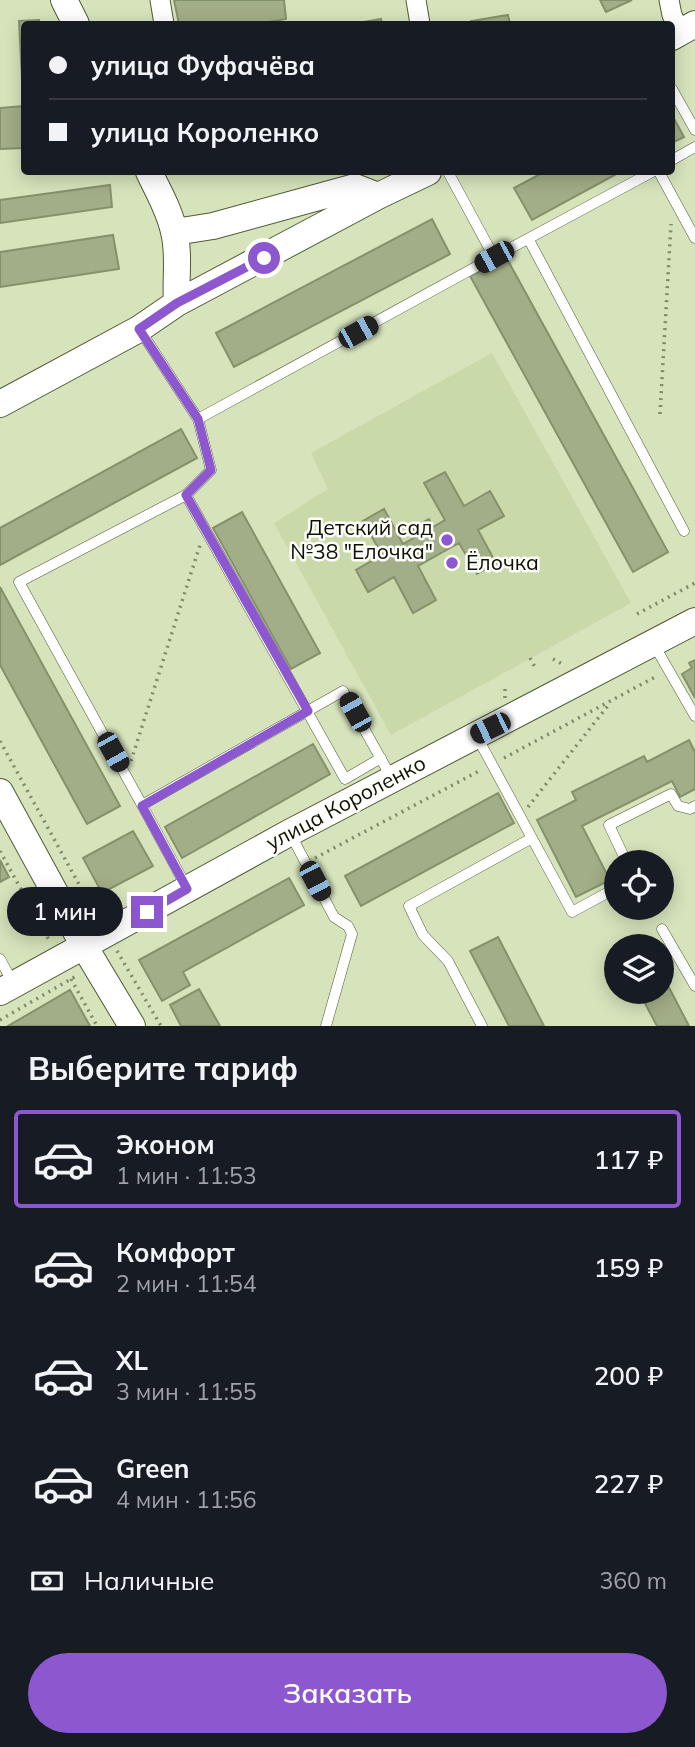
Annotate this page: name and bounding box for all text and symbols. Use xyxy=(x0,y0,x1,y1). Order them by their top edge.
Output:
text: улица Фуфачёва xyxy=(91,49,315,82)
text: улица Короленко xyxy=(91,116,319,149)
car xyxy=(471,238,518,276)
route start xyxy=(248,242,280,274)
car xyxy=(335,313,382,351)
place label: Детский сад №38 "Елочка" xyxy=(290,514,433,564)
marker: Детский сад №38 "Елочка" xyxy=(439,532,455,548)
place label: Ёлочка xyxy=(466,549,539,575)
marker: Ёлочка xyxy=(444,555,460,571)
car xyxy=(336,689,375,735)
car xyxy=(467,709,514,747)
car xyxy=(94,729,133,775)
street label: улица Короленко xyxy=(261,749,430,855)
map controls xyxy=(604,850,674,1004)
button: locate xyxy=(604,850,674,920)
car xyxy=(296,858,335,904)
callout: 1 мин xyxy=(7,888,122,936)
route end xyxy=(131,896,163,928)
text: 1 мин xyxy=(33,897,97,926)
button: layers xyxy=(604,934,674,1004)
text: Выберите тариф xyxy=(28,1048,298,1088)
icon: car xyxy=(32,1128,95,1191)
text: Эконом xyxy=(116,1128,215,1161)
text: 117 ₽ xyxy=(594,1143,663,1176)
text: 1 мин · 11:53 xyxy=(116,1161,256,1190)
icon: car xyxy=(32,1236,95,1299)
text: Комфорт xyxy=(116,1236,235,1269)
text: 159 ₽ xyxy=(594,1251,663,1284)
text: 2 мин · 11:54 xyxy=(116,1269,256,1298)
icon: car xyxy=(32,1344,95,1407)
text: XL xyxy=(116,1344,148,1377)
text: 200 ₽ xyxy=(594,1359,663,1392)
text: 3 мин · 11:55 xyxy=(116,1377,256,1406)
icon: car xyxy=(32,1452,95,1515)
text: Green xyxy=(116,1452,189,1485)
text: 227 ₽ xyxy=(594,1467,663,1500)
text: 4 мин · 11:56 xyxy=(116,1485,256,1514)
icon: cash xyxy=(28,1562,66,1600)
text: Наличные xyxy=(84,1564,214,1597)
text: 360 m xyxy=(599,1566,667,1595)
button: Заказать xyxy=(28,1653,667,1733)

